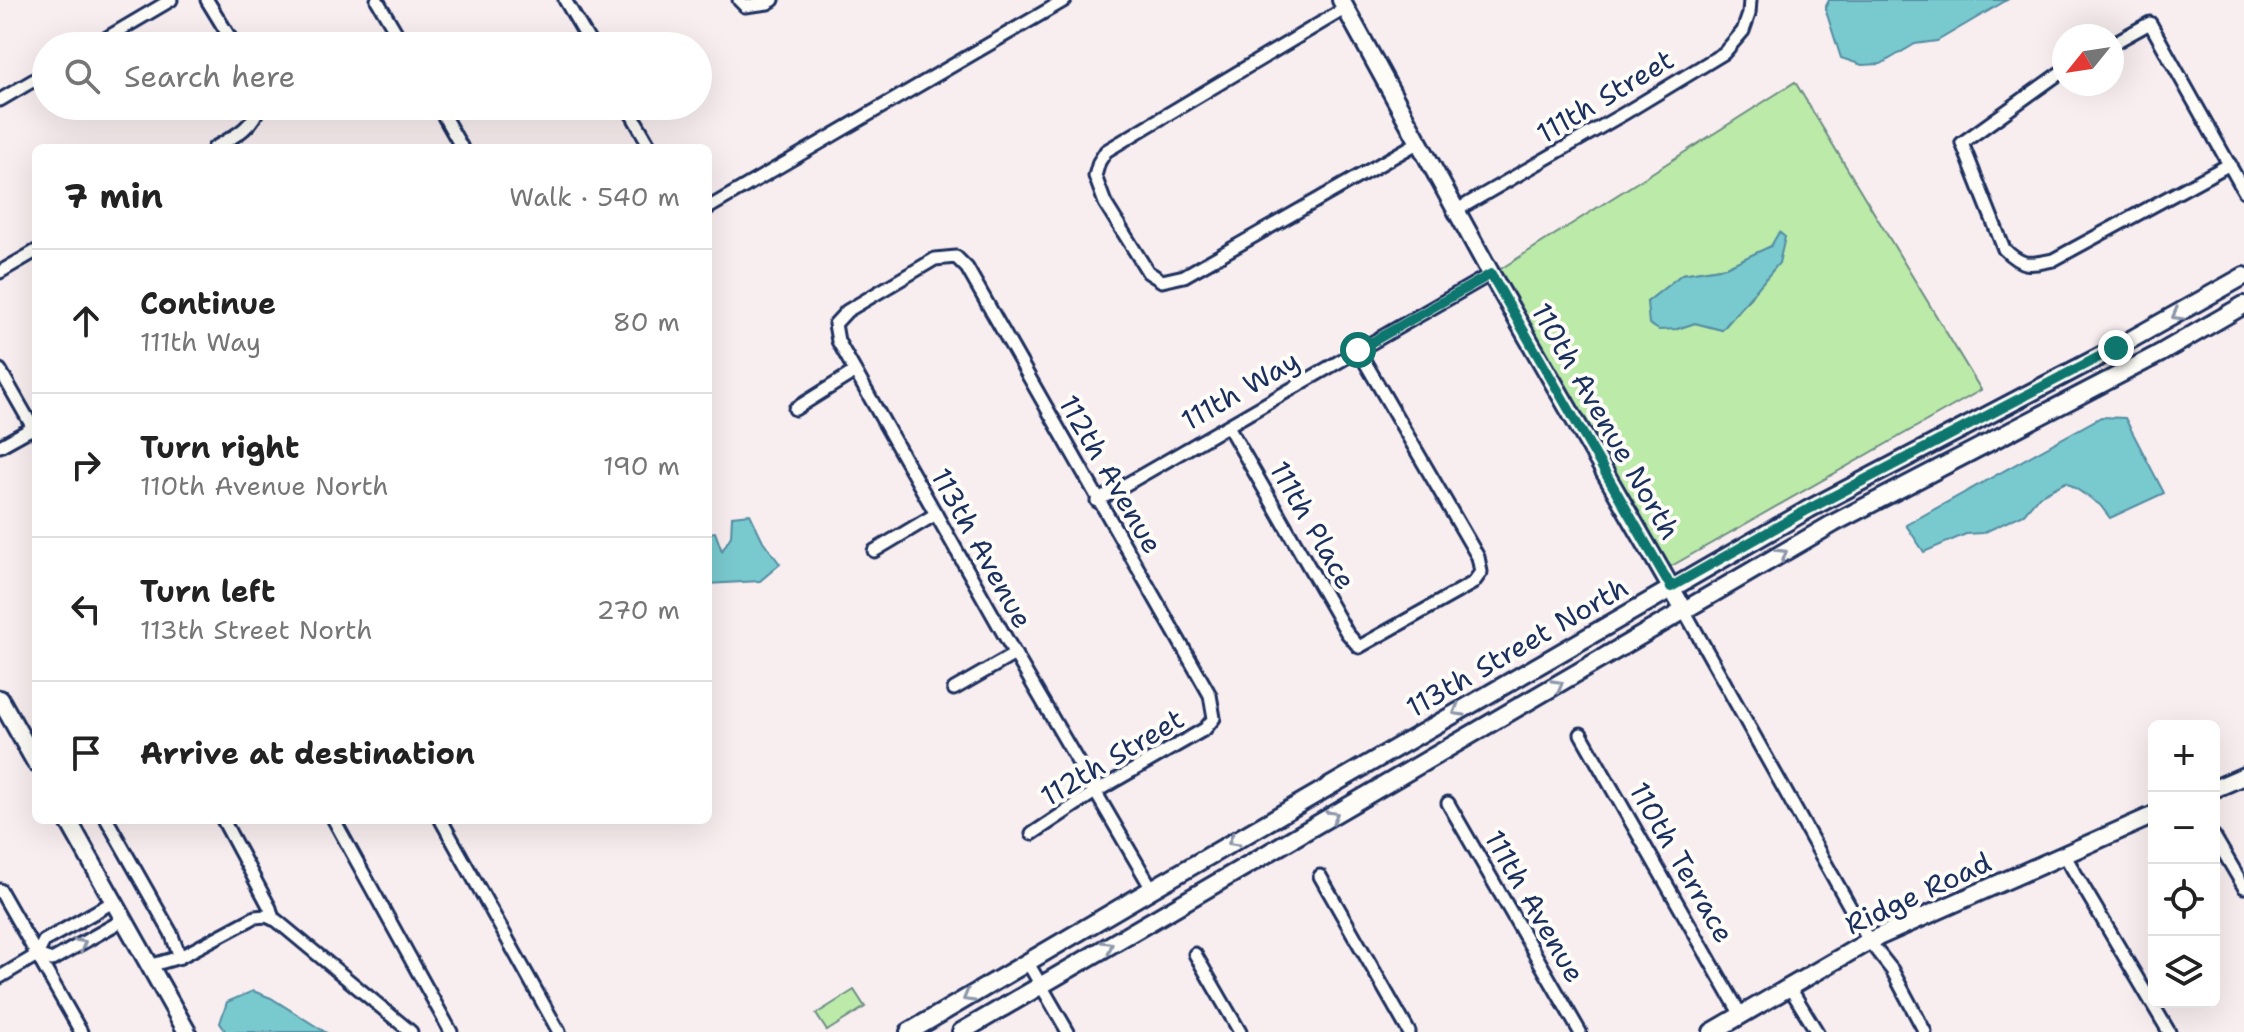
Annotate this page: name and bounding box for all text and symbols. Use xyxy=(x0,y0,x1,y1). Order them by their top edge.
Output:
north arrow xyxy=(2052,24,2124,96)
search box xyxy=(32,32,712,120)
street label: 111th Street xyxy=(1529,40,1681,152)
icon: search xyxy=(60,54,104,98)
text: Search here xyxy=(124,56,295,97)
text: 7 min xyxy=(64,173,163,219)
text: Walk · 540 m xyxy=(509,179,680,214)
text: Continue xyxy=(140,283,276,324)
street label: 110th Avenue North xyxy=(1523,296,1689,546)
icon: ahead xyxy=(64,299,108,343)
text: 80 m xyxy=(613,304,680,339)
one-way arrow xyxy=(2171,305,2185,321)
text: 111th Way xyxy=(140,324,261,359)
route end xyxy=(2098,330,2134,366)
route start xyxy=(1340,332,1376,368)
street label: 111th Way xyxy=(1174,341,1306,439)
street label: 112th Avenue xyxy=(1050,388,1172,560)
text: Turn right xyxy=(140,427,299,468)
icon: right xyxy=(64,443,108,487)
text: 190 m xyxy=(603,448,680,483)
street label: 111th Place xyxy=(1261,454,1365,596)
street label: 113th Avenue xyxy=(922,461,1042,635)
text: 110th Avenue North xyxy=(140,468,389,503)
one-way arrow xyxy=(1773,548,1788,564)
street label: 113th Street North xyxy=(1399,568,1635,726)
text: Turn left xyxy=(140,571,275,612)
icon: left xyxy=(64,587,108,631)
text: 270 m xyxy=(597,592,680,627)
text: 113th Street North xyxy=(140,612,372,647)
one-way arrow xyxy=(1549,679,1564,695)
street label: 112th Street xyxy=(1033,699,1191,815)
one-way arrow xyxy=(1452,701,1467,717)
map controls xyxy=(2148,720,2220,1008)
button: + xyxy=(2148,720,2220,792)
icon: arrive xyxy=(64,731,108,775)
text: Arrive at destination xyxy=(140,733,475,774)
street label: 110th Terrace xyxy=(1621,775,1743,949)
button: − xyxy=(2148,792,2220,864)
one-way arrow xyxy=(1324,810,1339,826)
street label: 111th Avenue xyxy=(1476,823,1594,989)
one-way arrow xyxy=(1227,832,1242,847)
street label: Ridge Road xyxy=(1839,843,1997,943)
button: locate xyxy=(2148,864,2220,936)
button: layers xyxy=(2148,936,2220,1008)
one-way arrow xyxy=(73,938,87,953)
one-way arrow xyxy=(1099,940,1114,956)
one-way arrow xyxy=(962,987,977,1003)

